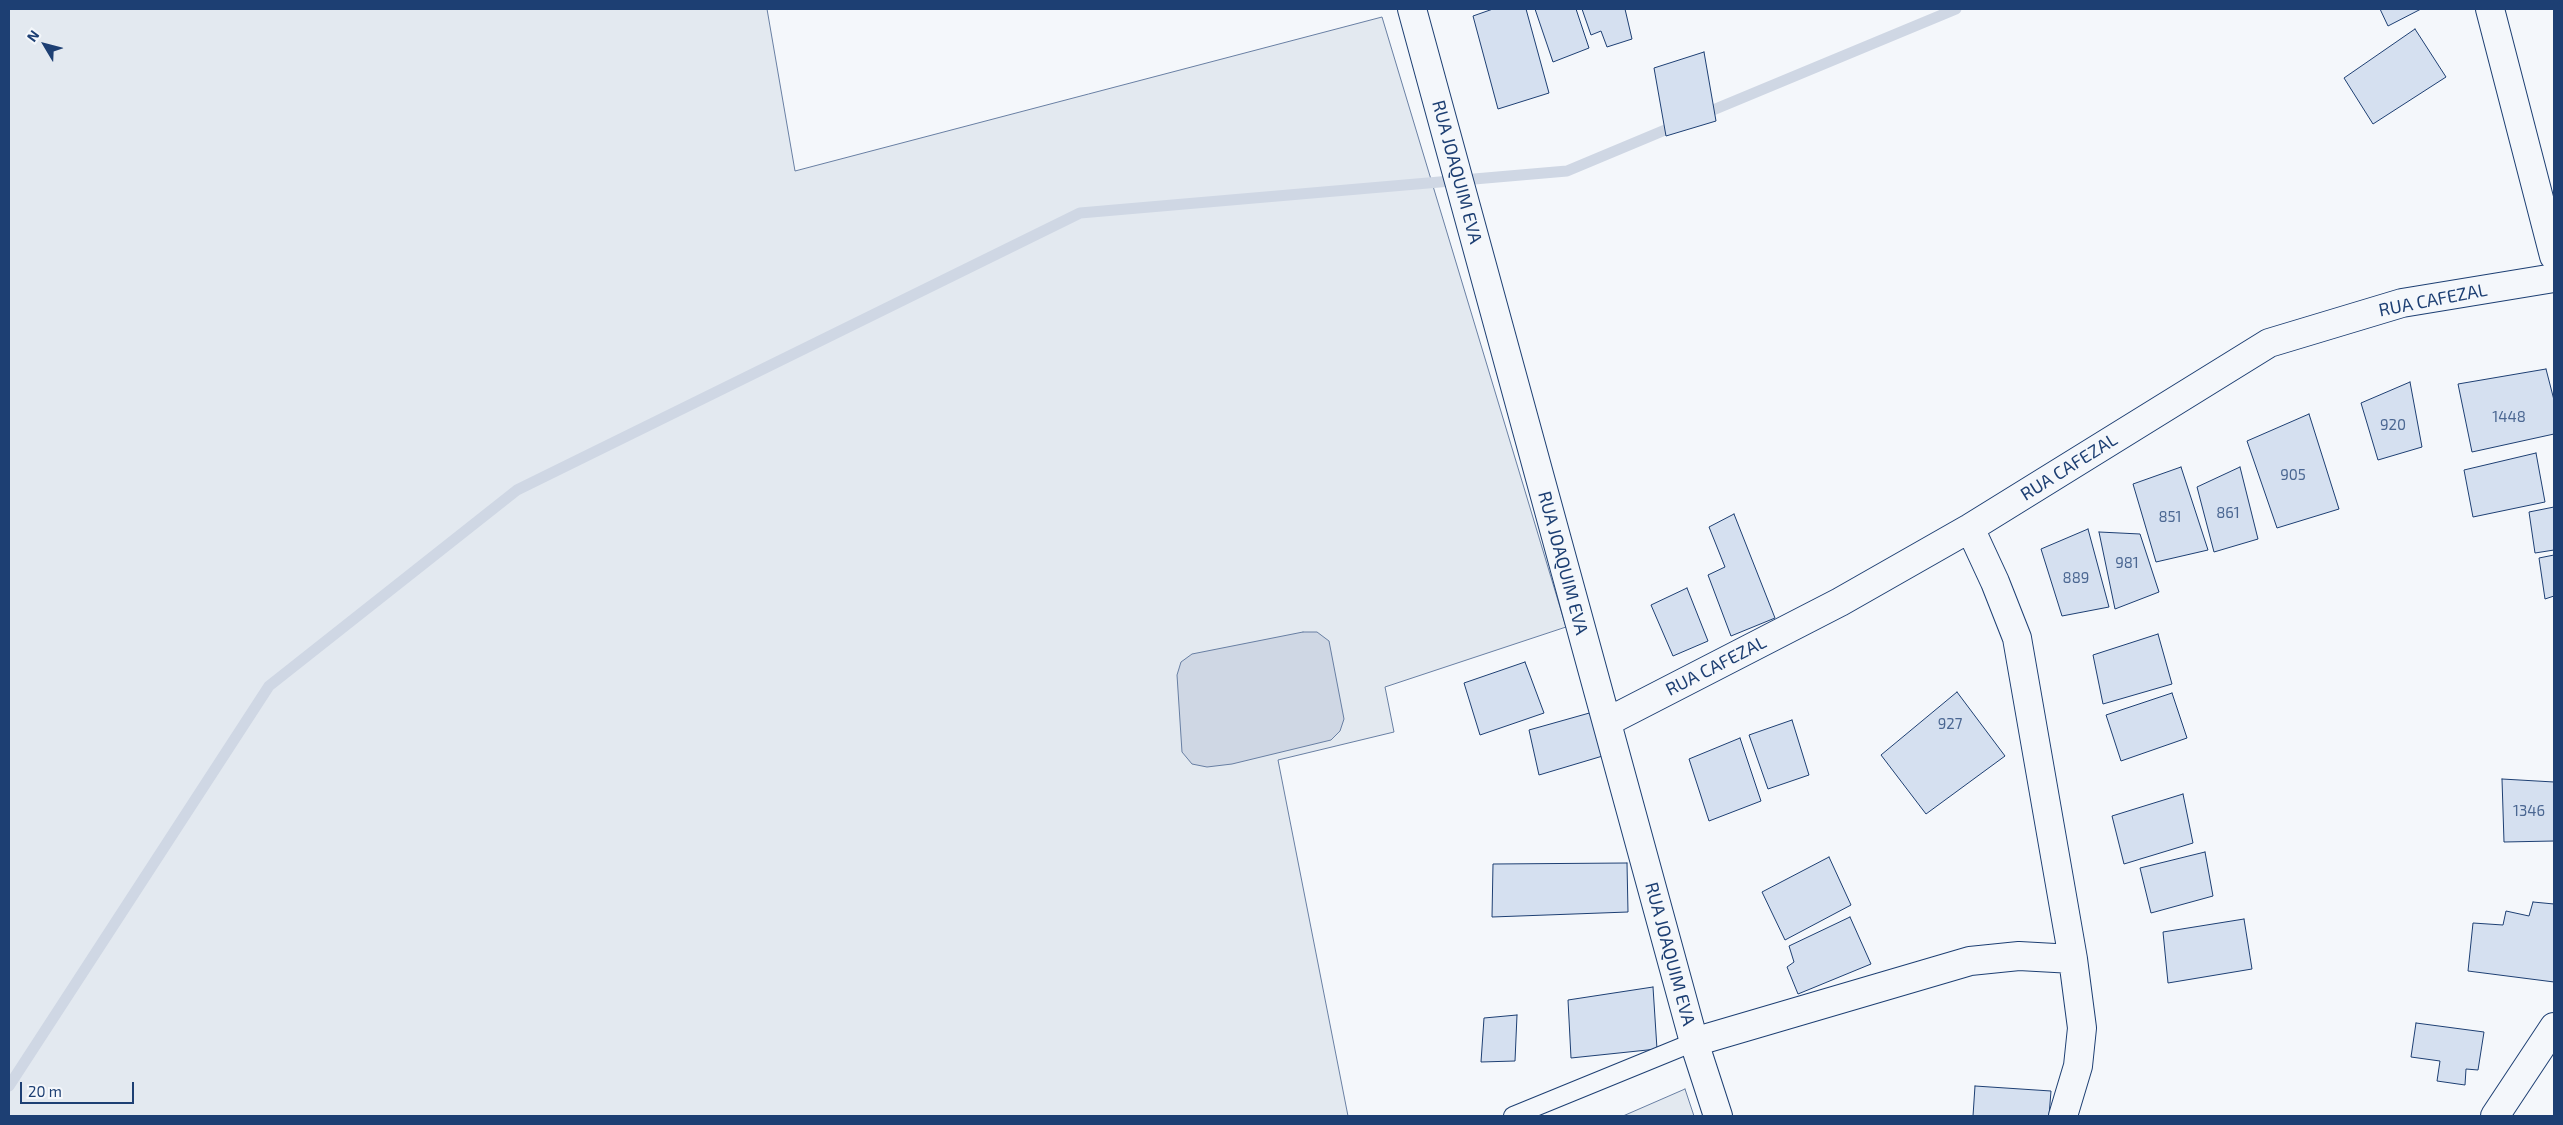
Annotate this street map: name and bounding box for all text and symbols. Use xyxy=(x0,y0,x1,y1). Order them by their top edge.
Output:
north arrow xyxy=(20,20,70,70)
text: N xyxy=(23,27,42,45)
street label: RUA JOAQUIM EVA xyxy=(1427,98,1487,246)
street label: RUA CAFEZAL xyxy=(2377,279,2489,321)
house number: 1448 xyxy=(2492,408,2526,426)
house number: 920 xyxy=(2380,416,2406,434)
street label: RUA CAFEZAL xyxy=(2017,429,2121,505)
house number: 905 xyxy=(2280,466,2306,484)
street label: RUA JOAQUIM EVA xyxy=(1533,489,1593,637)
house number: 861 xyxy=(2216,504,2240,522)
house number: 851 xyxy=(2158,508,2182,526)
house number: 981 xyxy=(2115,554,2139,572)
house number: 889 xyxy=(2063,569,2089,587)
street label: RUA CAFEZAL xyxy=(1662,631,1770,701)
house number: 927 xyxy=(1938,715,1962,733)
house number: 1346 xyxy=(2513,802,2545,820)
street label: RUA JOAQUIM EVA xyxy=(1640,880,1700,1028)
scale bar xyxy=(22,1072,136,1104)
text: 20 m xyxy=(28,1082,62,1100)

